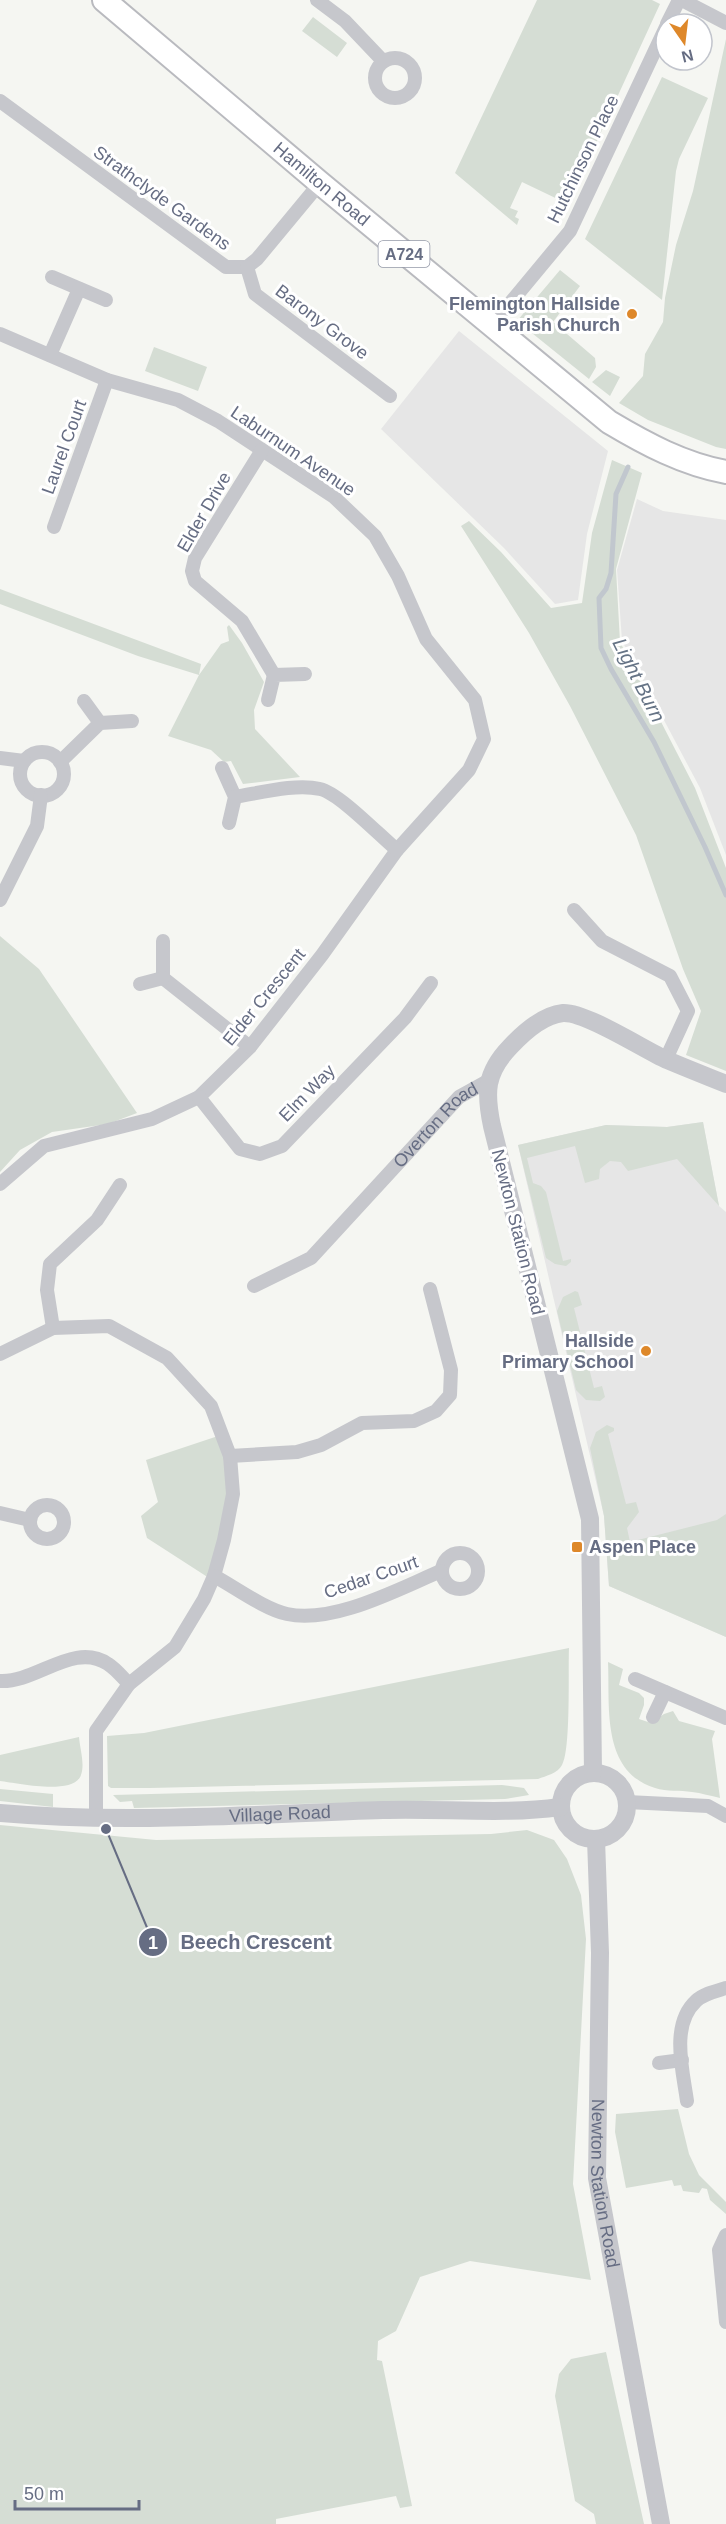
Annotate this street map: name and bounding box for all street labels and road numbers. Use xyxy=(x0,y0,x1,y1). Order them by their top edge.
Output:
street label: Hutchinson Place xyxy=(543,92,623,226)
street label: Hamilton Road xyxy=(270,138,374,230)
street label: Strathclyde Gardens xyxy=(90,142,234,254)
road number: A724 xyxy=(378,241,430,267)
street label: Barony Grove xyxy=(272,281,372,363)
street label: Laurel Court xyxy=(38,397,90,497)
street label: Laburnum Avenue xyxy=(227,402,359,500)
street label: Elder Drive xyxy=(173,468,235,556)
street label: Elder Crescent xyxy=(219,944,309,1050)
street label: Elm Way xyxy=(275,1060,339,1126)
street label: Overton Road xyxy=(389,1079,481,1172)
street label: Newton Station Road xyxy=(488,1147,548,1317)
street label: Cedar Court xyxy=(321,1552,421,1602)
street label: Village Road xyxy=(229,1802,331,1826)
street label: Newton Station Road xyxy=(587,2099,623,2269)

